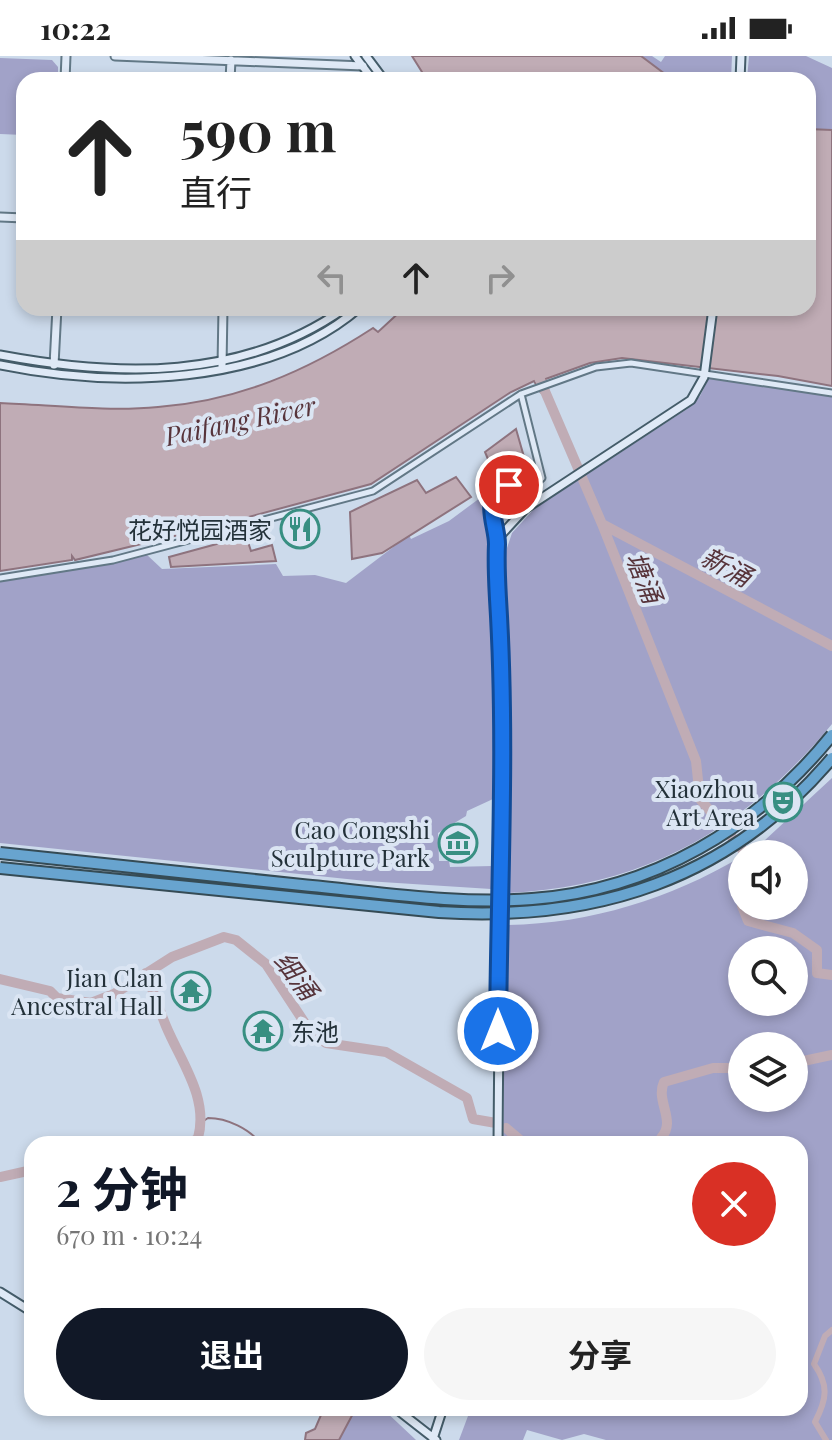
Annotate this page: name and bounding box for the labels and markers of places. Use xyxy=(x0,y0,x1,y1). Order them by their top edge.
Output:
pin xyxy=(475,451,543,519)
restaurant icon: 花好悦园酒家 xyxy=(279,508,321,550)
place label: 花好悦园酒家 xyxy=(128,513,272,545)
place label: Xiaozhou Art Area xyxy=(655,772,755,832)
theatre icon: Xiaozhou Art Area xyxy=(762,781,804,823)
place label: Cao Congshi Sculpture Park xyxy=(271,813,431,873)
museum icon: Cao Congshi Sculpture Park xyxy=(437,822,479,864)
place label: Jian Clan Ancestral Hall xyxy=(10,961,163,1021)
temple icon: Jian Clan Ancestral Hall xyxy=(170,970,212,1012)
temple icon: 东池 xyxy=(242,1010,284,1052)
place label: 东池 xyxy=(291,1015,339,1047)

